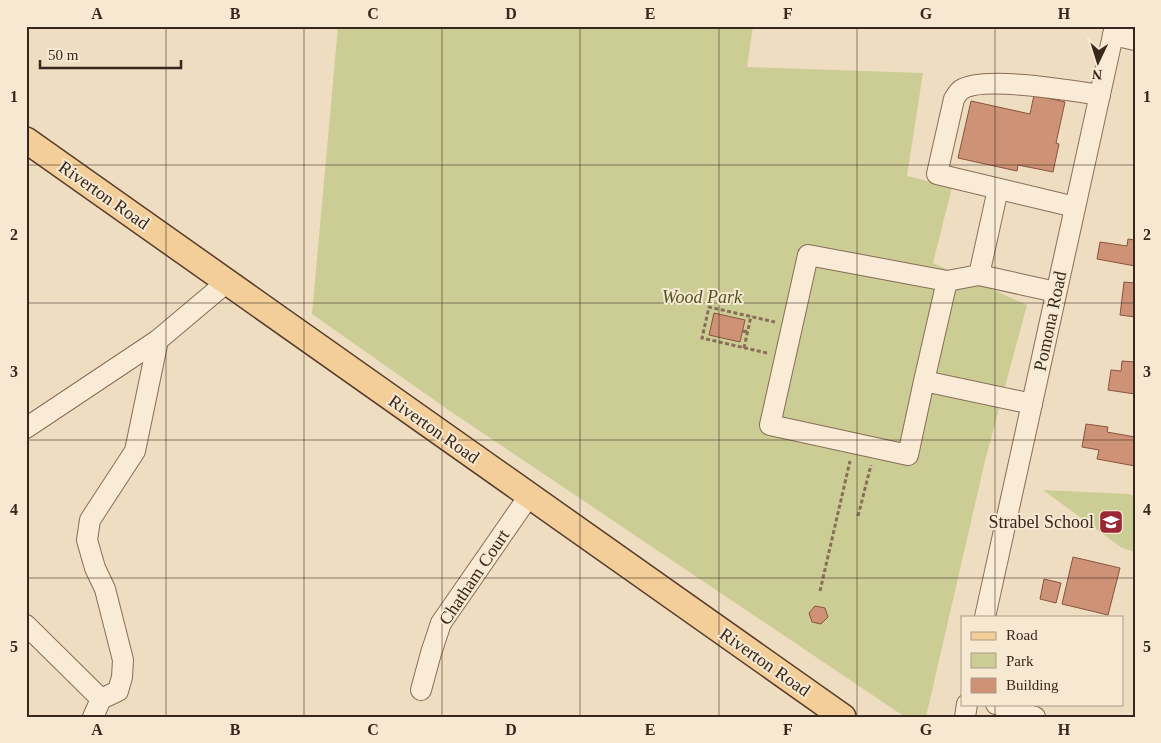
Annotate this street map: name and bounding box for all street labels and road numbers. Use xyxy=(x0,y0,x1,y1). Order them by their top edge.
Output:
street label: Riverton Road xyxy=(55,157,153,233)
street label: Pomona Road xyxy=(1030,269,1070,373)
street label: Riverton Road xyxy=(385,391,483,467)
street label: Chatham Court xyxy=(435,526,513,628)
street label: Riverton Road xyxy=(716,624,814,700)

